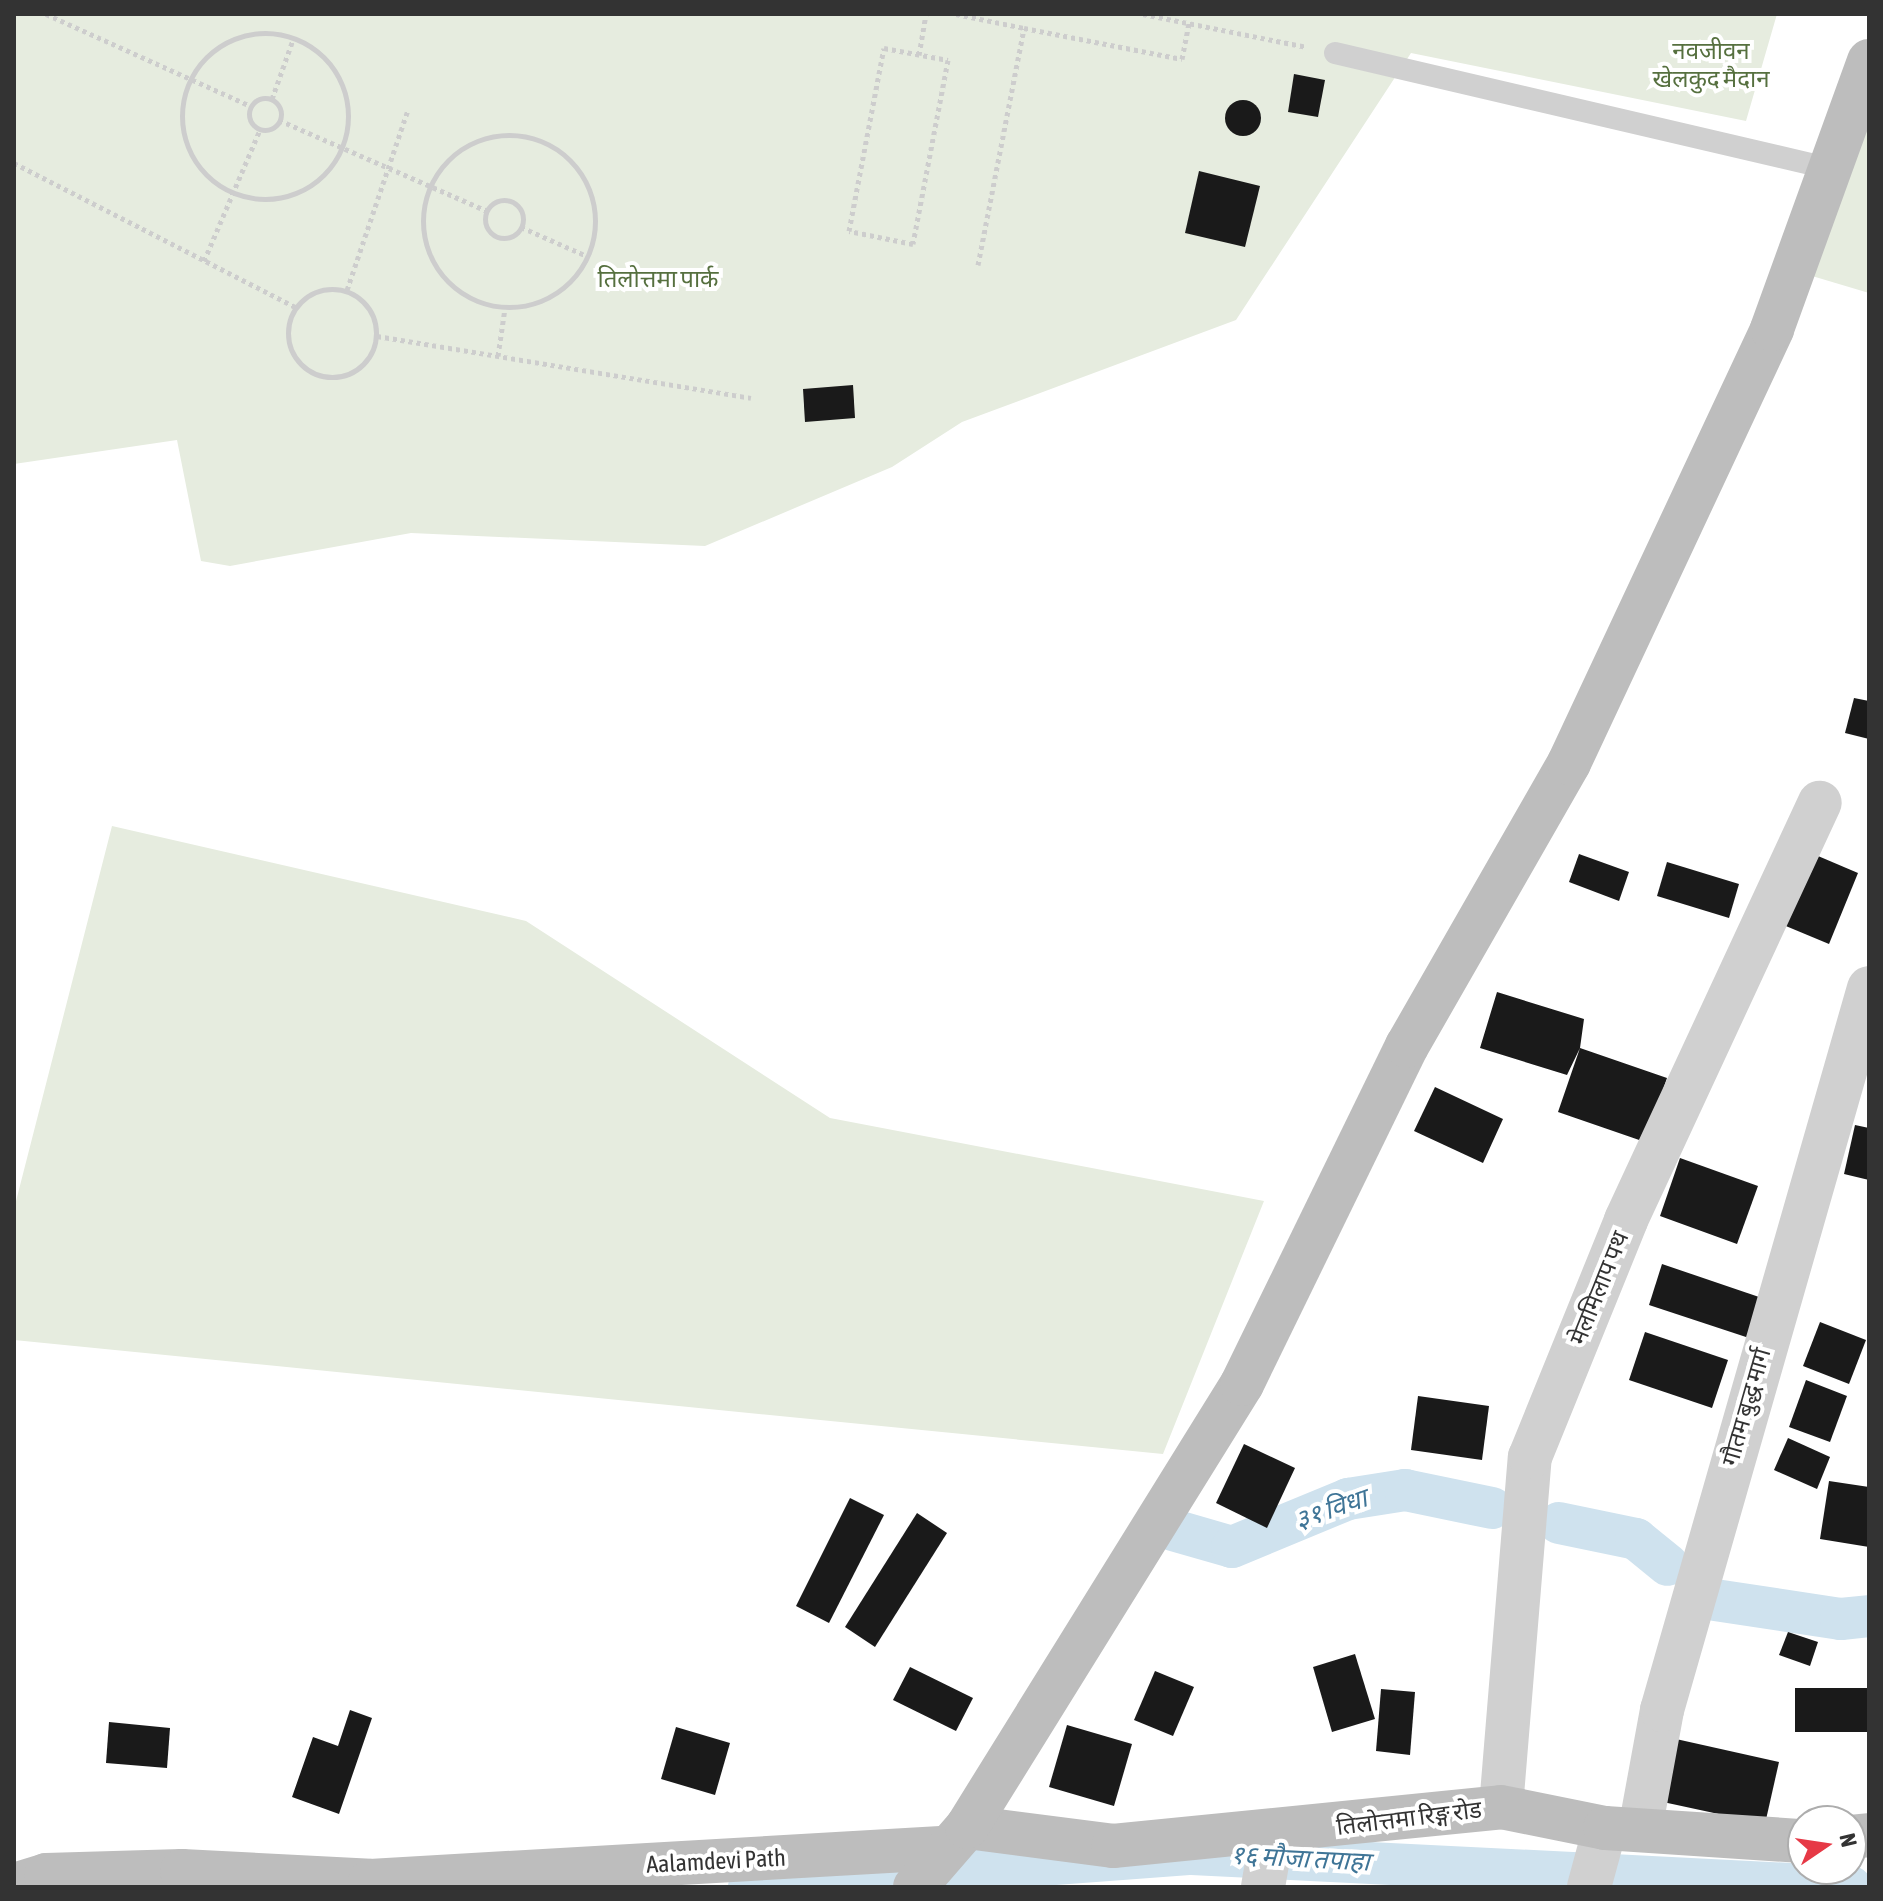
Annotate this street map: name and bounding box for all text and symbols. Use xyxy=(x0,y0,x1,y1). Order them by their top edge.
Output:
park label: नवजीवन खेलकुद मैदान xyxy=(1653,37,1769,93)
park label: तिलोत्तमा पार्क xyxy=(597,265,719,293)
street label: मेलमिलाप पथ xyxy=(1563,1227,1635,1349)
street label: गौतम बुद्ध मार्ग xyxy=(1715,1345,1777,1469)
water label: ३१ विधा xyxy=(1291,1483,1371,1537)
street label: तिलोत्तमा रिङ्ग रोड xyxy=(1335,1795,1483,1841)
north arrow xyxy=(1787,1805,1867,1885)
text: N xyxy=(1834,1831,1863,1849)
water label: १६ मौजा तपाहा xyxy=(1230,1840,1370,1878)
street label: Aalamdevi Path xyxy=(646,1843,786,1879)

